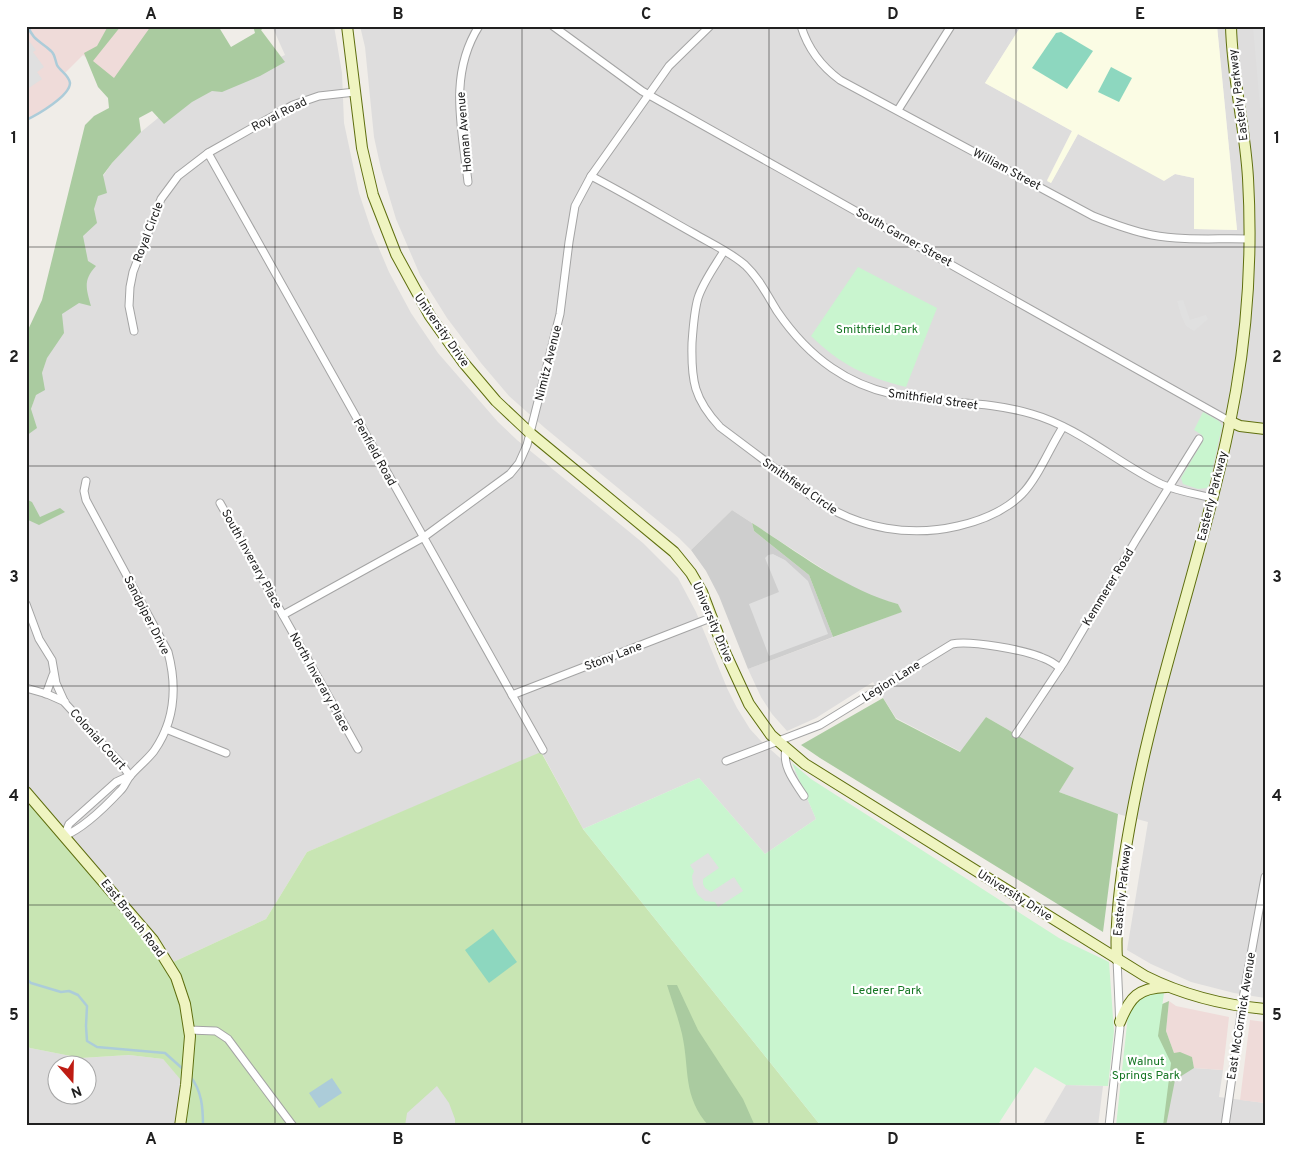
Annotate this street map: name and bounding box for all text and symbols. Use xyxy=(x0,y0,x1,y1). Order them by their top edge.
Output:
text: A xyxy=(145,5,157,25)
text: B xyxy=(392,5,404,25)
text: C xyxy=(641,5,651,25)
text: D xyxy=(887,5,899,25)
text: E xyxy=(1135,5,1145,25)
street label: Easterly Parkway xyxy=(1225,48,1253,142)
street label: Homan Avenue xyxy=(453,91,476,173)
street label: Royal Road xyxy=(249,94,310,136)
text: 1 xyxy=(11,129,17,149)
text: 1 xyxy=(1274,129,1280,149)
street label: William Street xyxy=(970,145,1043,195)
street label: Royal Circle xyxy=(130,200,168,265)
street label: South Garner Street xyxy=(853,205,954,271)
street label: University Drive xyxy=(410,291,472,370)
park label: Smithfield Park xyxy=(836,322,918,338)
street label: Nimitz Avenue xyxy=(532,324,566,403)
text: 2 xyxy=(9,348,19,368)
text: 2 xyxy=(1272,348,1282,368)
street label: Smithfield Street xyxy=(887,386,979,414)
street label: Penfield Road xyxy=(349,416,399,489)
street label: Easterly Parkway xyxy=(1194,449,1232,543)
street label: Smithfield Circle xyxy=(759,455,840,519)
street label: South Inverary Place xyxy=(217,507,285,612)
street label: Kemmerer Road xyxy=(1079,546,1138,629)
text: 3 xyxy=(9,568,19,588)
text: 3 xyxy=(1272,568,1282,588)
street label: Sandpiper Drive xyxy=(119,573,173,658)
street label: University Drive xyxy=(688,580,736,665)
street label: North Inverary Place xyxy=(285,630,353,735)
street label: Stony Lane xyxy=(582,639,645,675)
street label: Legion Lane xyxy=(859,658,924,706)
street label: Colonial Court xyxy=(66,706,129,774)
text: 4 xyxy=(9,787,19,807)
text: 4 xyxy=(1272,787,1282,807)
street label: Easterly Parkway xyxy=(1110,843,1136,937)
street label: University Drive xyxy=(974,866,1055,925)
street label: East Branch Road xyxy=(97,876,168,961)
street label: East McCormick Avenue xyxy=(1224,951,1260,1081)
park label: Lederer Park xyxy=(852,983,922,999)
text: 5 xyxy=(9,1006,19,1026)
text: 5 xyxy=(1272,1006,1282,1026)
north arrow xyxy=(48,1054,98,1104)
park label: Walnut Springs Park xyxy=(1112,1054,1180,1084)
text: N xyxy=(68,1081,84,1101)
text: A xyxy=(145,1130,157,1150)
text: B xyxy=(392,1130,404,1150)
text: C xyxy=(641,1130,651,1150)
text: D xyxy=(887,1130,899,1150)
text: E xyxy=(1135,1130,1145,1150)

